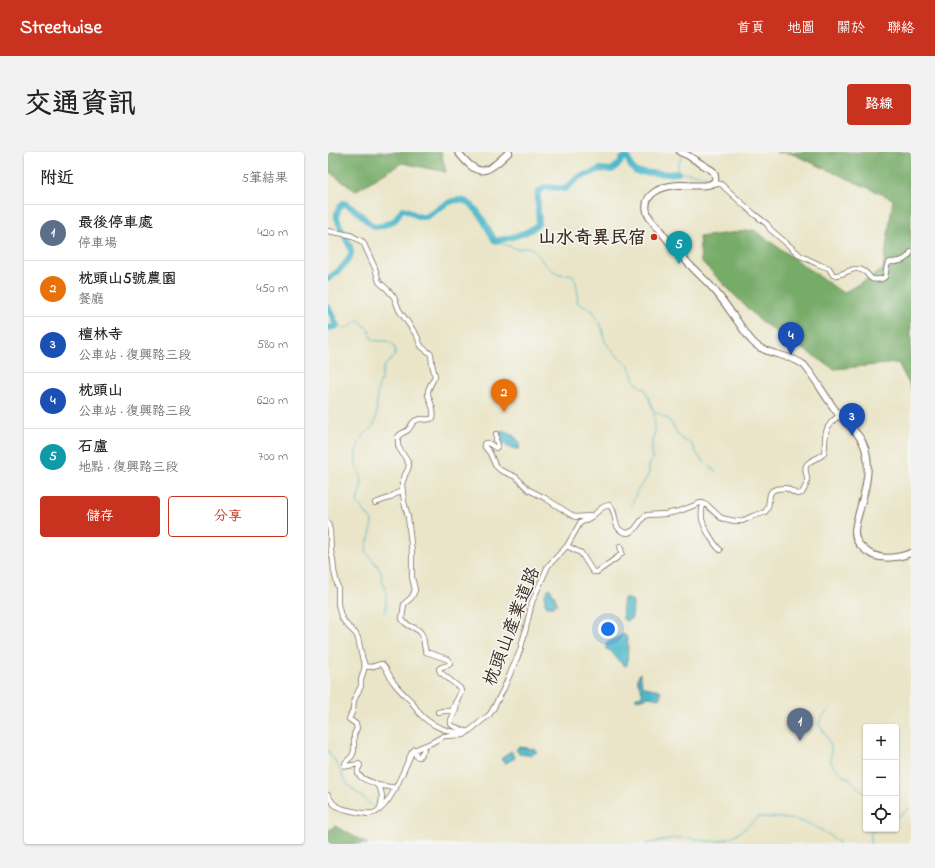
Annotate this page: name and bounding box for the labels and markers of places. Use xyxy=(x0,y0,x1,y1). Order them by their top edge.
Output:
place label: 山水奇異民宿 xyxy=(538,226,646,252)
pin: 5 xyxy=(666,231,692,264)
marker: 山水奇異民宿 xyxy=(649,232,659,242)
pin: 4 xyxy=(778,322,804,355)
pin: 2 xyxy=(491,379,517,412)
pin: 3 xyxy=(839,403,865,436)
pin: 1 xyxy=(787,708,813,741)

